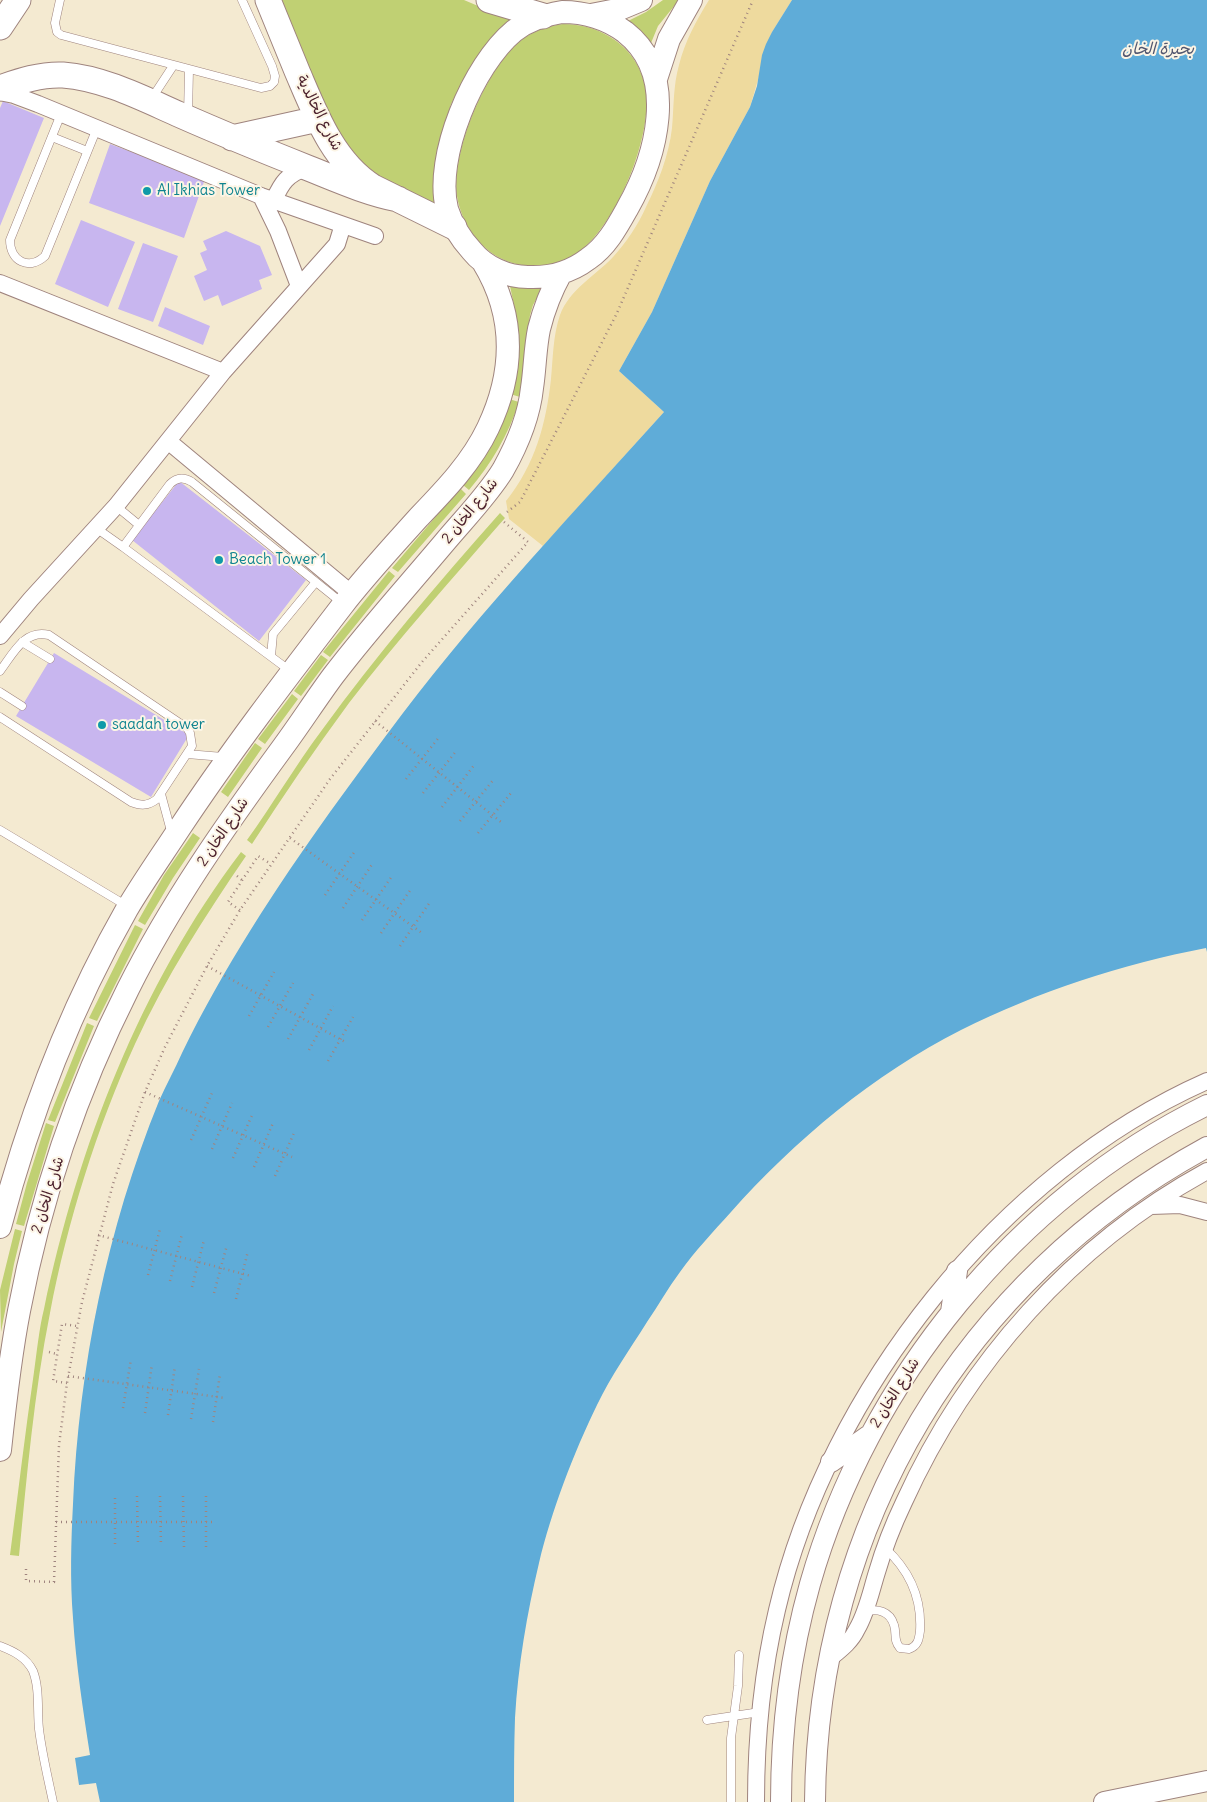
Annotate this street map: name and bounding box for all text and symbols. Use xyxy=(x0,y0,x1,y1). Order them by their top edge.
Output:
water label: بحيرة الخان xyxy=(1122,39,1194,59)
street label: شارع الخالدية xyxy=(292,72,346,154)
place label: Al Ikhias Tower xyxy=(157,182,260,200)
marker: Al Ikhias Tower xyxy=(141,185,153,197)
street label: شارع الخان 2 xyxy=(438,475,502,547)
place label: Beach Tower 1 xyxy=(229,551,326,569)
marker: Beach Tower 1 xyxy=(213,554,225,566)
place label: saadah tower xyxy=(112,716,205,734)
marker: saadah tower xyxy=(96,719,108,731)
street label: شارع الخان 2 xyxy=(193,794,253,870)
street label: شارع الخان 2 xyxy=(28,1154,68,1236)
street label: شارع الخان 2 xyxy=(866,1355,924,1431)

